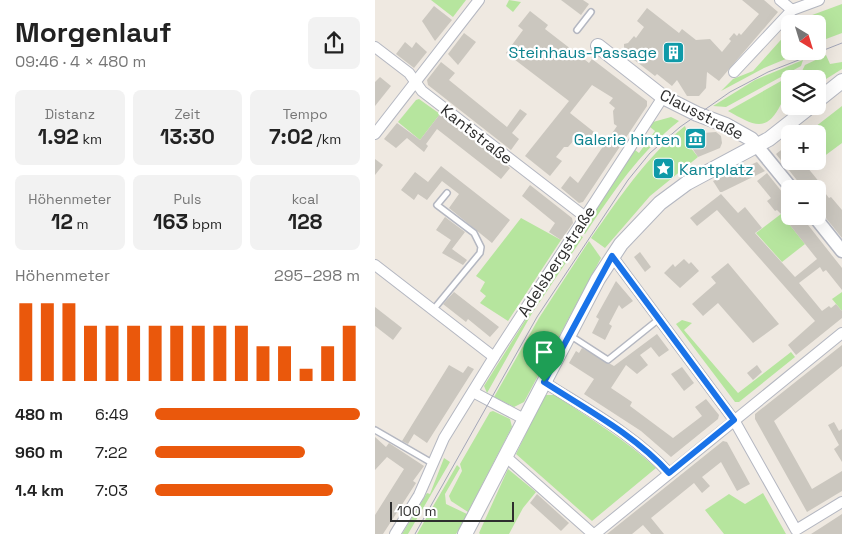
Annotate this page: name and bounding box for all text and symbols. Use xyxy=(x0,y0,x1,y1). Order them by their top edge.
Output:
text: Morgenlauf xyxy=(15,14,171,50)
north arrow xyxy=(781,15,826,60)
map controls xyxy=(781,15,826,225)
button: share xyxy=(308,17,360,69)
building icon: Steinhaus-Passage xyxy=(661,40,685,64)
place label: Steinhaus-Passage xyxy=(509,42,657,63)
text: 09:46 · 4 × 480 m xyxy=(15,51,146,72)
button: layers xyxy=(781,70,826,115)
street label: Clausstraße xyxy=(656,84,747,145)
street label: Kantstraße xyxy=(436,100,517,169)
text: Distanz xyxy=(45,105,95,123)
text: Zeit xyxy=(174,105,201,123)
text: Tempo xyxy=(283,105,328,123)
text: 1.92 xyxy=(38,123,79,150)
text: 13:30 xyxy=(160,123,215,150)
text: 7:02 xyxy=(269,123,313,150)
button: + xyxy=(781,125,826,170)
museum icon: Galerie hinten xyxy=(684,127,708,151)
place label: Galerie hinten xyxy=(574,129,680,150)
text: km xyxy=(79,130,102,148)
text: /km xyxy=(313,130,341,148)
place icon: Kantplatz xyxy=(651,157,675,181)
place label: Kantplatz xyxy=(679,159,754,180)
button: − xyxy=(781,180,826,225)
text: Höhenmeter xyxy=(28,190,111,208)
text: Puls xyxy=(174,190,201,208)
text: kcal xyxy=(292,190,319,208)
street label: Adelsbergstraße xyxy=(513,202,600,321)
text: 12 xyxy=(51,208,73,235)
text: 163 xyxy=(153,208,188,235)
text: 128 xyxy=(288,208,322,235)
text: m xyxy=(73,215,89,233)
text: bpm xyxy=(188,215,222,233)
text: Höhenmeter xyxy=(15,265,110,286)
text: 295–298 m xyxy=(274,265,360,286)
pin xyxy=(523,331,565,382)
icon: arrive xyxy=(530,338,558,366)
text: 480 m xyxy=(15,404,63,425)
text: 6:49 xyxy=(95,404,129,425)
text: 960 m xyxy=(15,442,63,463)
text: 7:22 xyxy=(95,442,127,463)
text: 1.4 km xyxy=(15,480,64,501)
text: 7:03 xyxy=(95,480,128,501)
scale bar xyxy=(390,499,514,522)
text: 100 m xyxy=(397,502,436,520)

